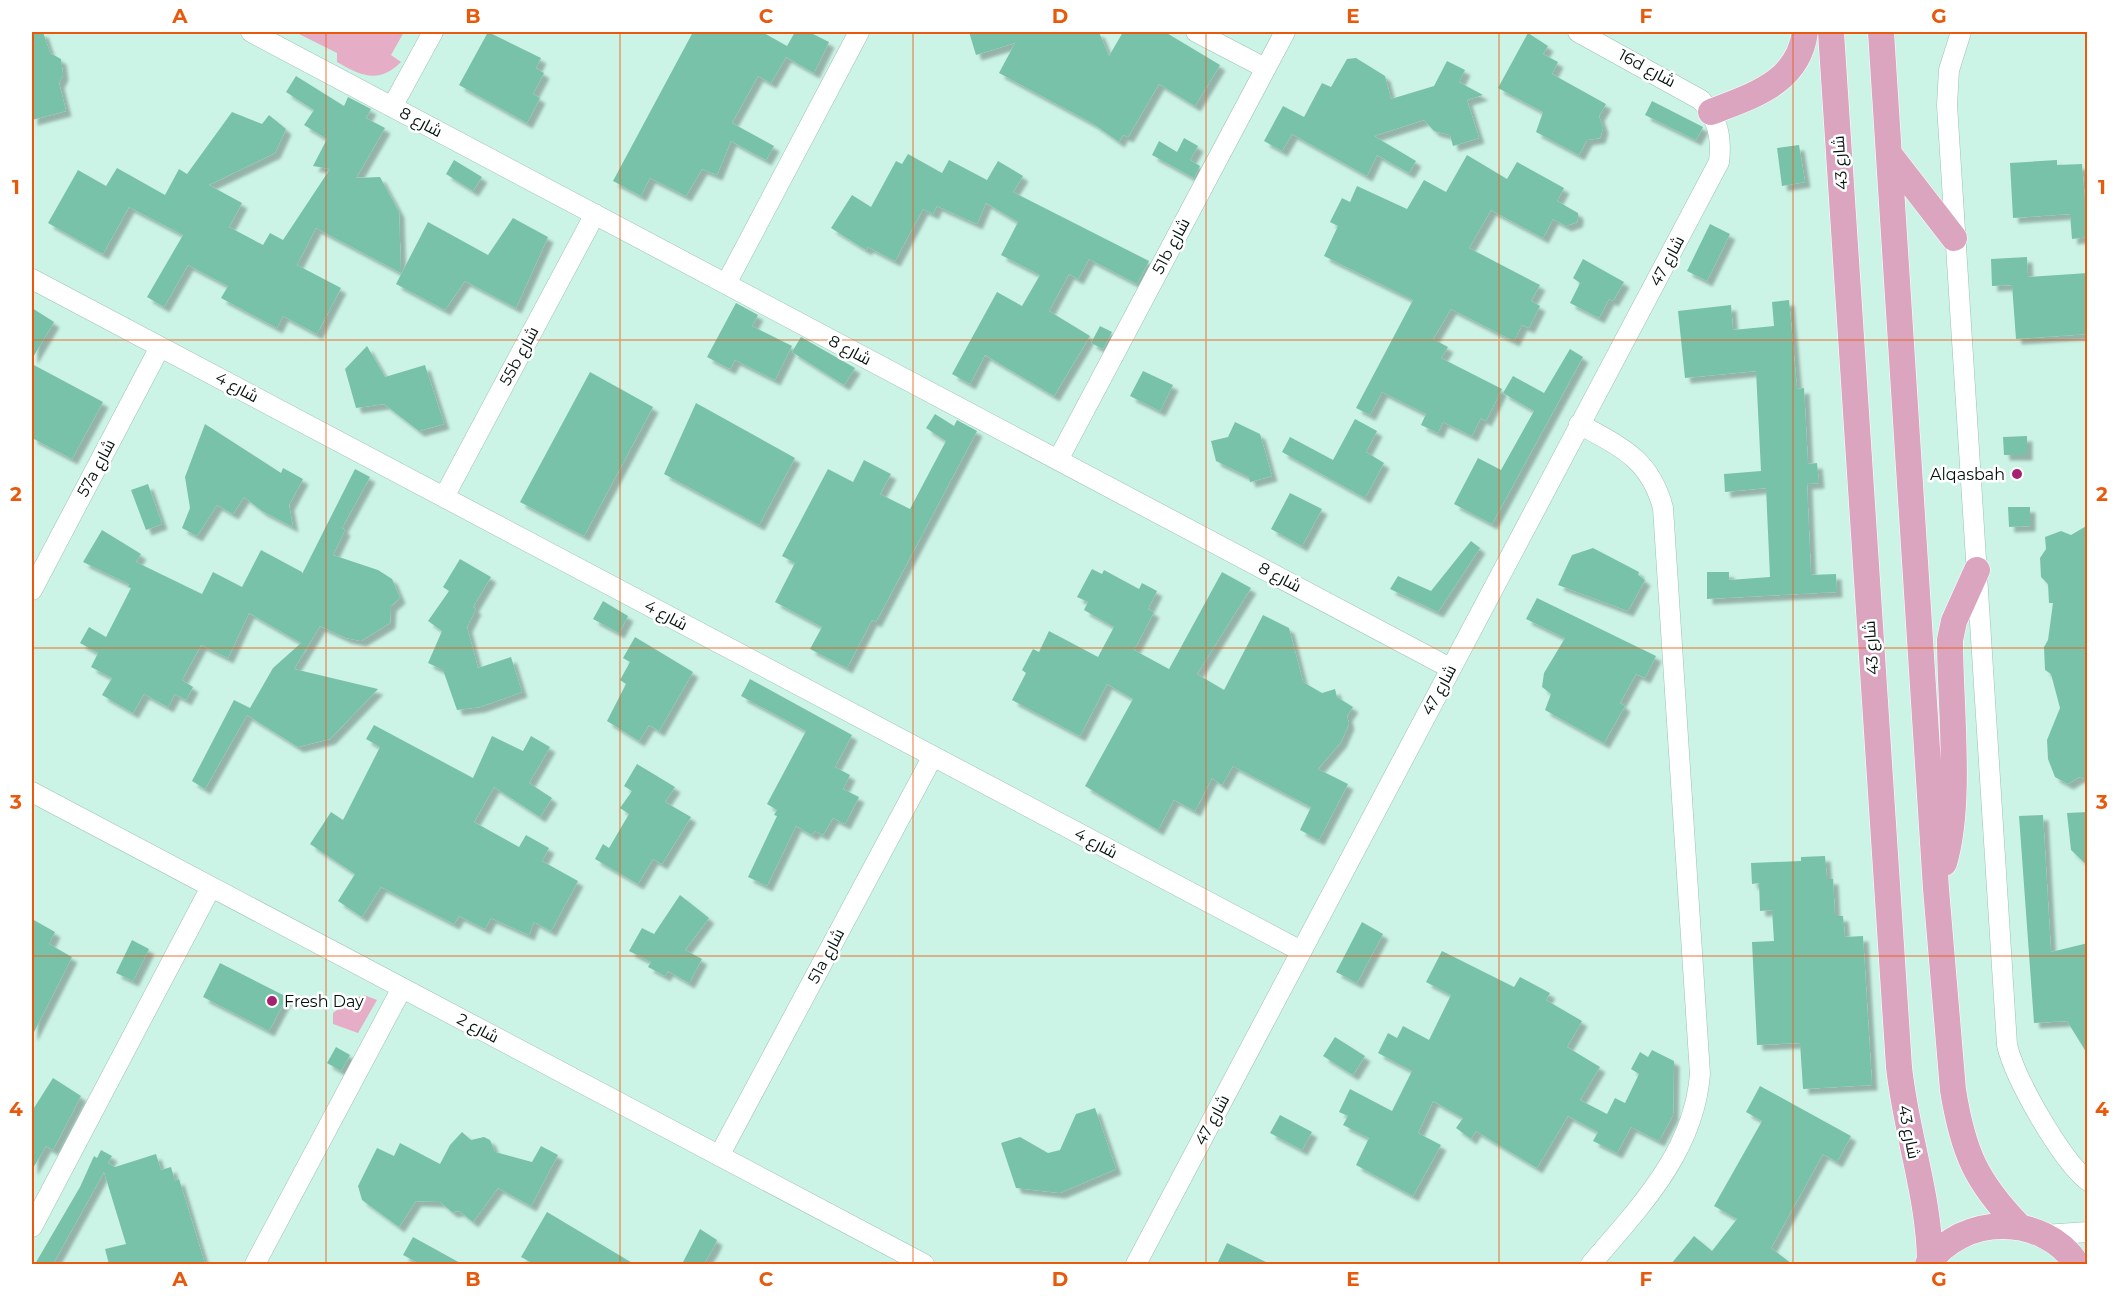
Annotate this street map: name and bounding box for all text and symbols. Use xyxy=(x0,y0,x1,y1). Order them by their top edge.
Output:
text: A xyxy=(171,4,188,28)
text: B xyxy=(465,4,481,28)
text: C xyxy=(759,4,774,28)
text: D xyxy=(1052,4,1068,28)
text: E xyxy=(1346,4,1360,28)
text: F xyxy=(1640,4,1653,28)
text: G xyxy=(1931,4,1947,28)
street label: 16d شارع xyxy=(1614,45,1679,93)
street label: شارع 8 xyxy=(396,103,446,143)
street label: شارع 43 xyxy=(1829,135,1853,191)
text: 1 xyxy=(12,175,20,199)
text: 1 xyxy=(2098,175,2106,199)
street label: 51b شارع xyxy=(1148,215,1195,278)
street label: شارع 47 xyxy=(1646,233,1690,290)
street label: 55b شارع xyxy=(496,323,544,390)
street label: شارع 8 xyxy=(825,331,875,371)
street label: شارع 4 xyxy=(211,368,262,408)
street label: 57a شارع xyxy=(73,436,121,501)
place label: Alqasbah xyxy=(1930,465,2005,484)
marker: Alqasbah xyxy=(2010,467,2024,481)
text: 2 xyxy=(10,482,22,506)
text: 2 xyxy=(2096,482,2108,506)
street label: شارع 8 xyxy=(1255,558,1305,598)
street label: شارع 4 xyxy=(640,596,691,636)
street label: شارع 43 xyxy=(1860,620,1884,676)
street label: شارع 47 xyxy=(1418,662,1462,719)
text: 3 xyxy=(9,790,22,814)
text: 3 xyxy=(2095,790,2108,814)
street label: شارع 4 xyxy=(1070,824,1121,864)
street label: 51a شارع xyxy=(804,925,850,988)
place label: Fresh Day xyxy=(284,992,364,1011)
marker: Fresh Day xyxy=(265,994,279,1008)
street label: شارع 2 xyxy=(453,1009,502,1049)
street label: شارع 47 xyxy=(1191,1092,1235,1149)
text: 4 xyxy=(9,1097,23,1121)
text: 4 xyxy=(2095,1097,2109,1121)
street label: شارع 43 xyxy=(1893,1103,1924,1161)
text: A xyxy=(171,1267,188,1291)
text: B xyxy=(465,1267,481,1291)
text: C xyxy=(759,1267,774,1291)
text: D xyxy=(1052,1267,1068,1291)
text: E xyxy=(1346,1267,1360,1291)
text: F xyxy=(1640,1267,1653,1291)
text: G xyxy=(1931,1267,1947,1291)

